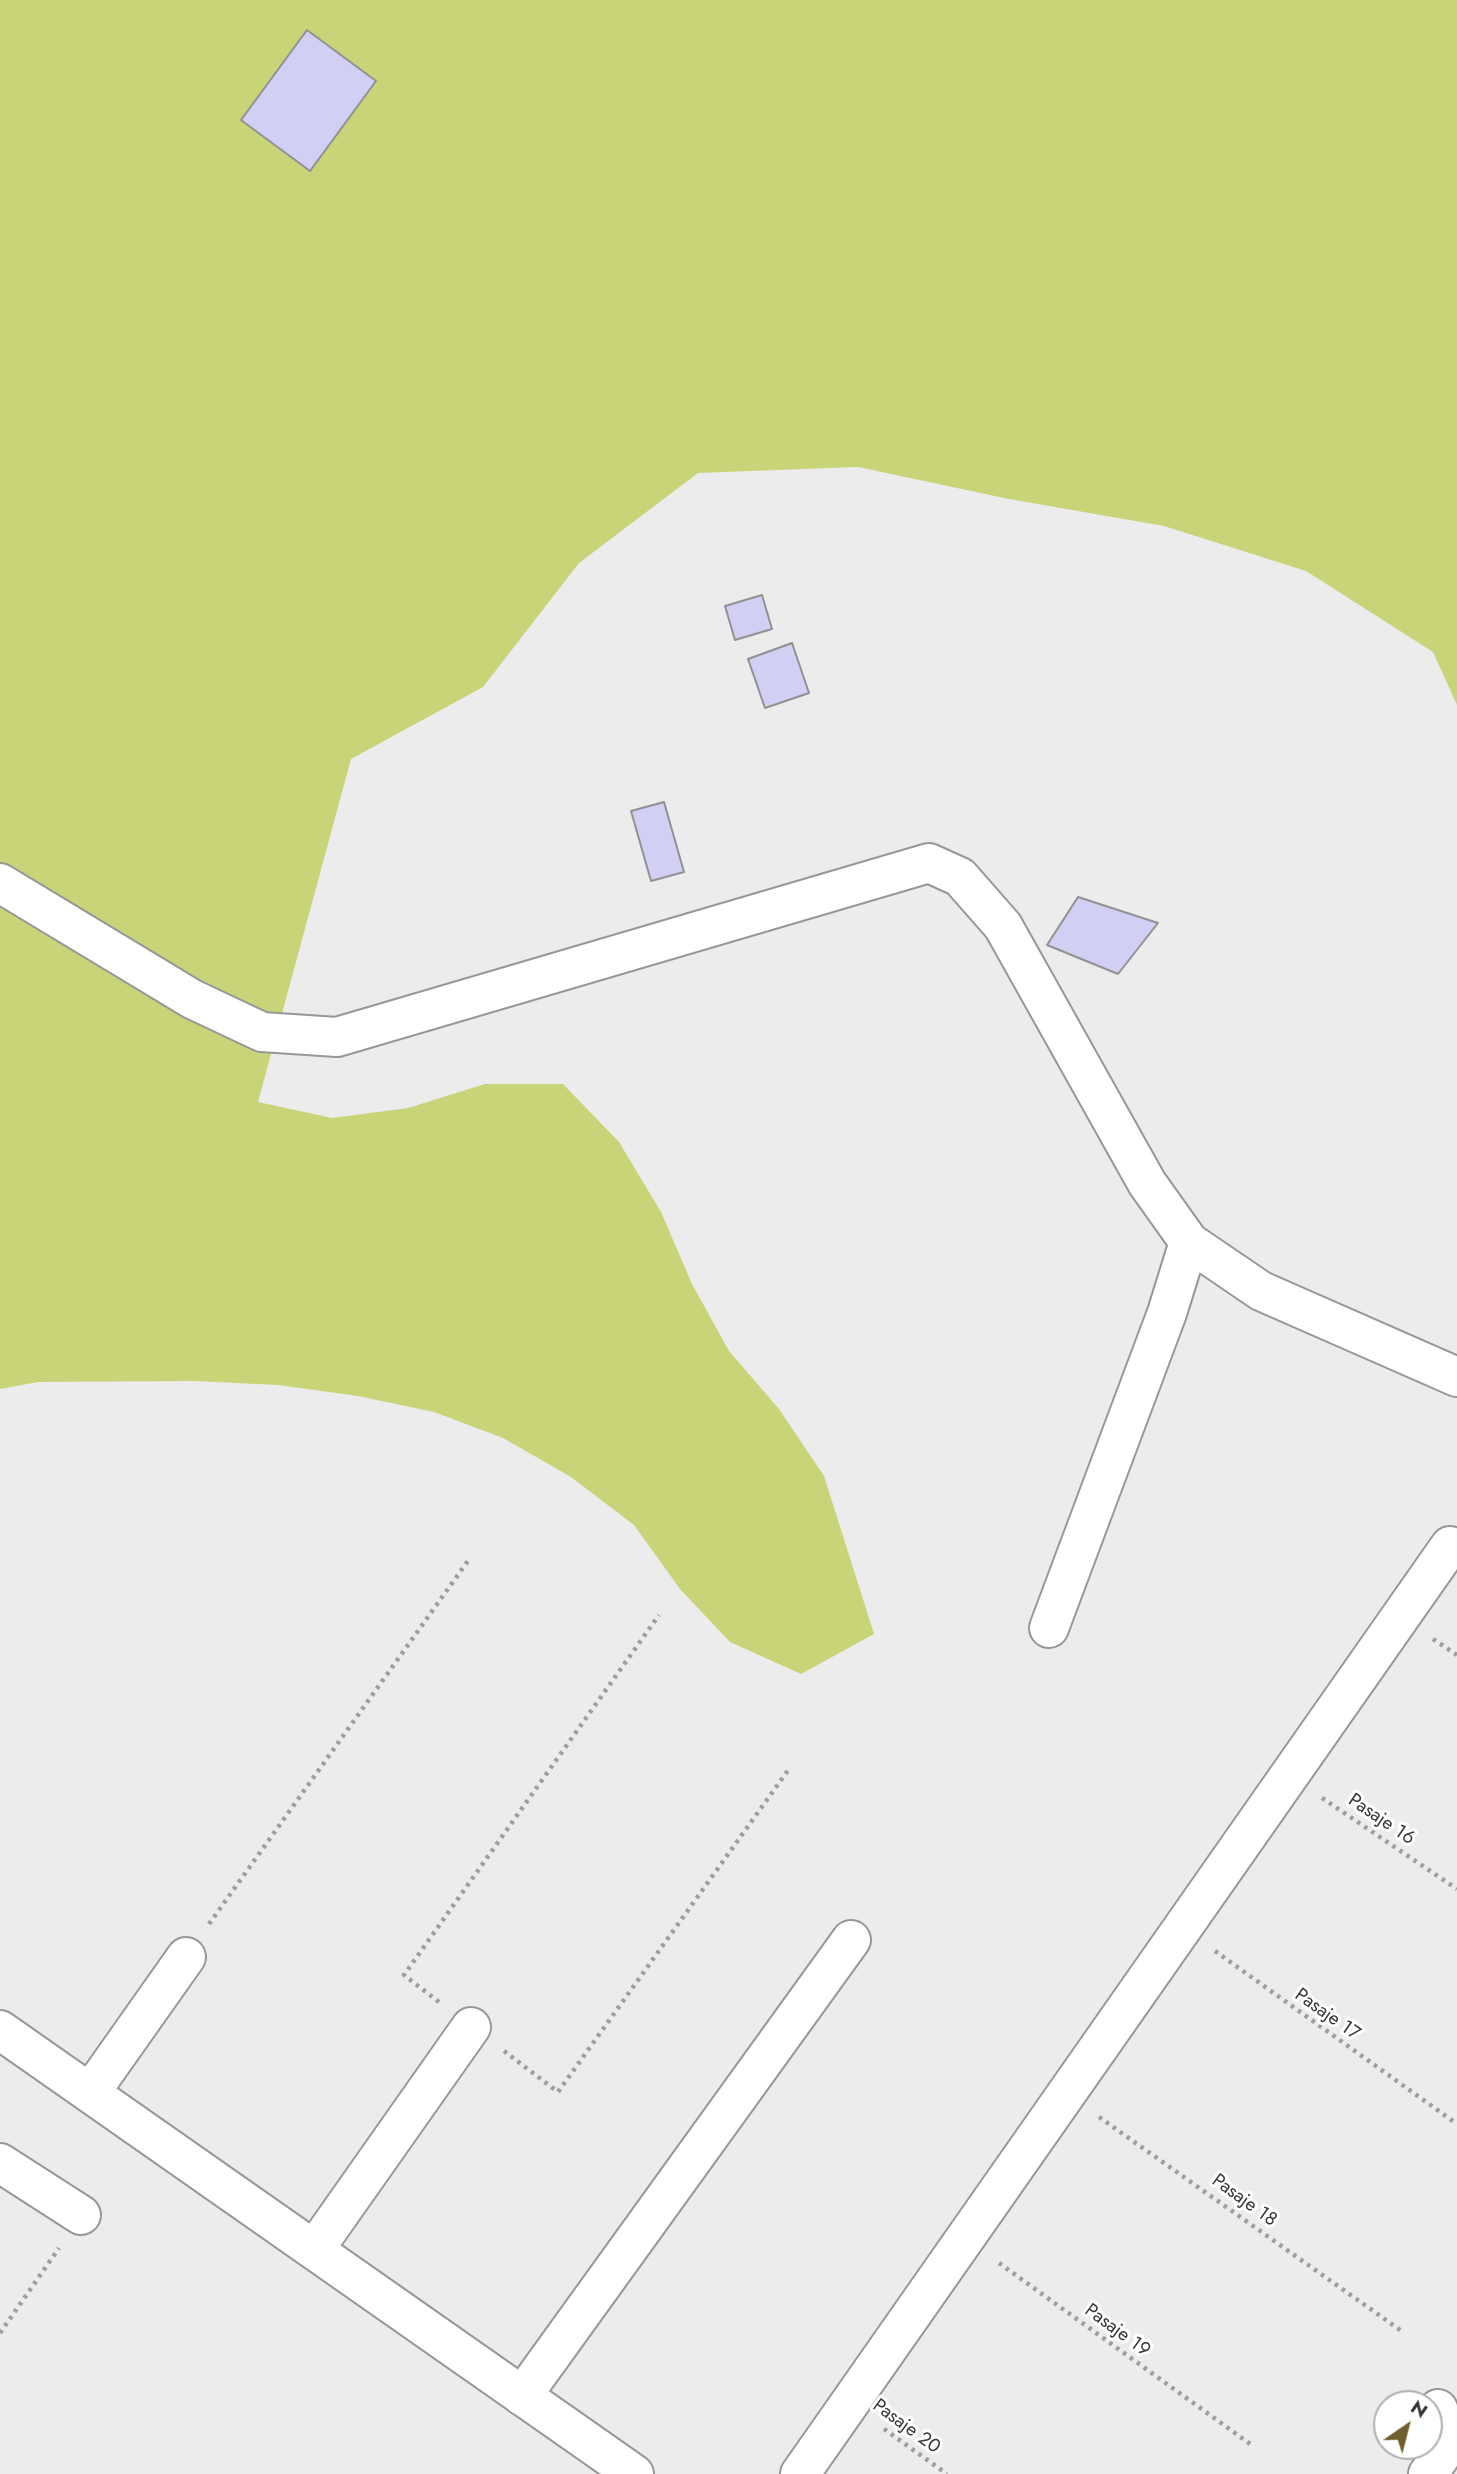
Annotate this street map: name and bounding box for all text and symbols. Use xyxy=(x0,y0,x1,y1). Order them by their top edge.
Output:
street label: Pasaje 16 xyxy=(1343,1789,1419,1851)
street label: Pasaje 17 xyxy=(1290,1984,1364,2046)
street label: Pasaje 18 xyxy=(1207,2170,1281,2232)
street label: Pasaje 19 xyxy=(1080,2300,1154,2362)
north arrow xyxy=(1373,2390,1443,2460)
text: N xyxy=(1405,2394,1433,2424)
street label: Pasaje 20 xyxy=(868,2395,944,2459)

